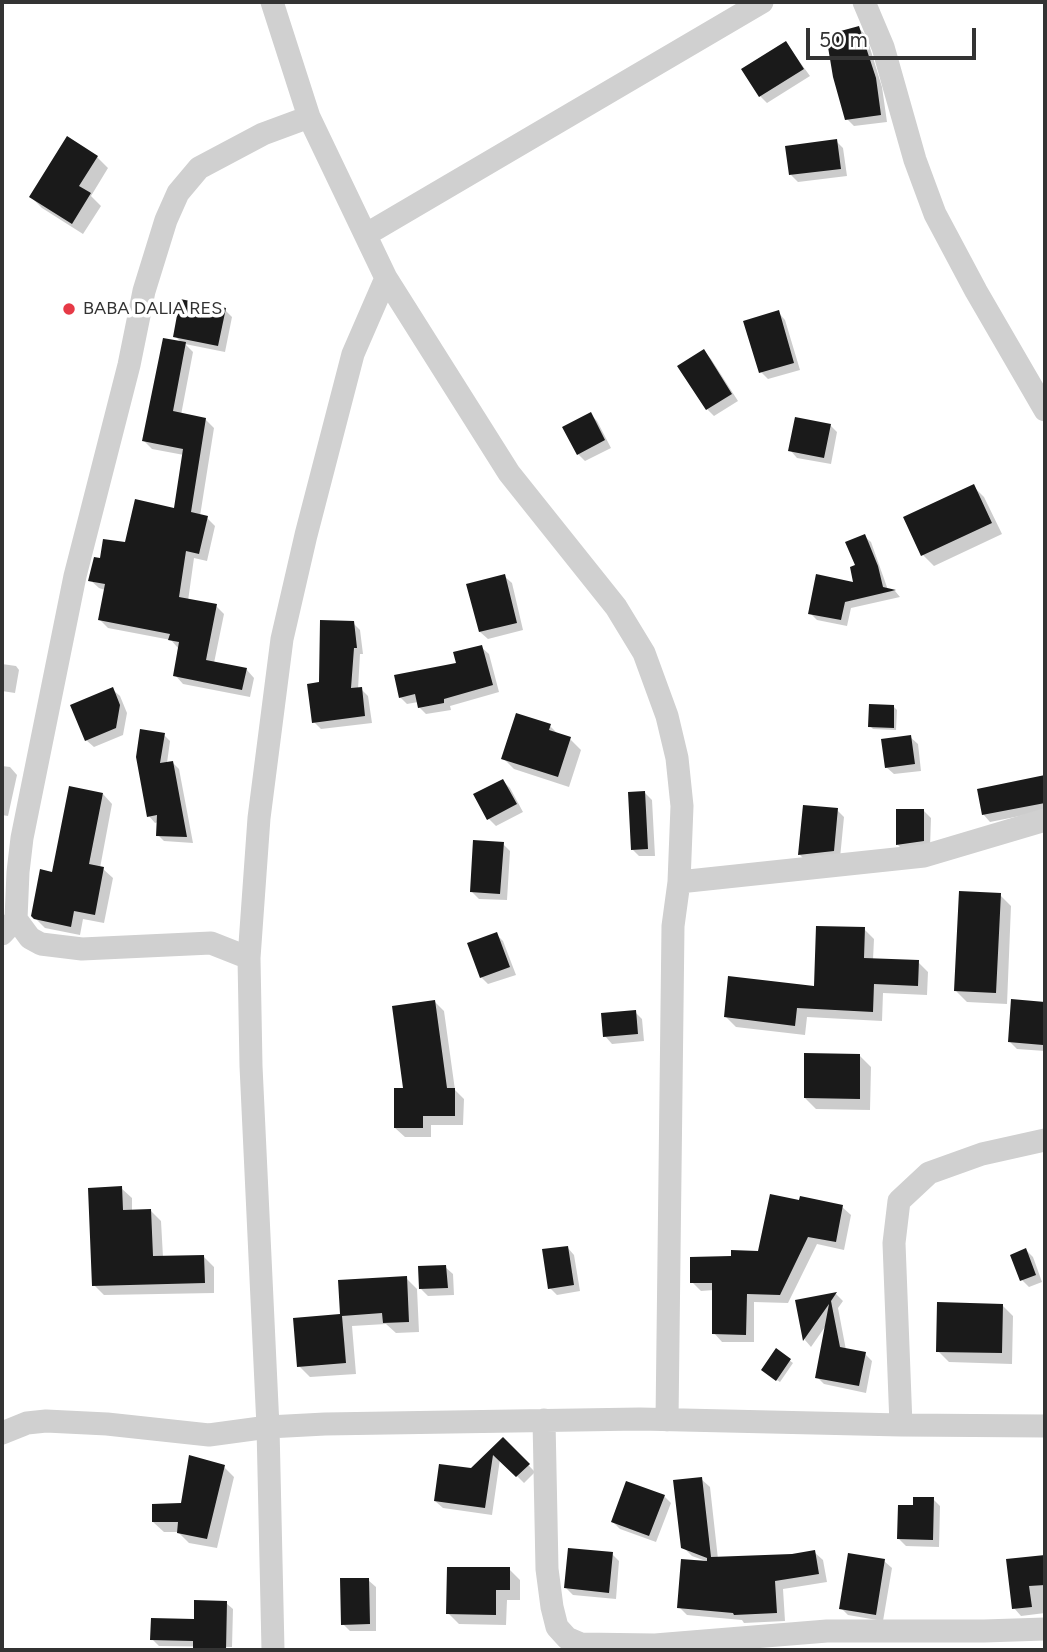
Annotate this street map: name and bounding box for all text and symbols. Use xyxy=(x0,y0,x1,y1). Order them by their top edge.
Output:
scale bar xyxy=(809,14,979,58)
text: 50 m xyxy=(819,27,868,52)
place label: BABA DALIA RES xyxy=(83,298,222,320)
marker: BABA DALIA RES xyxy=(61,301,77,317)

